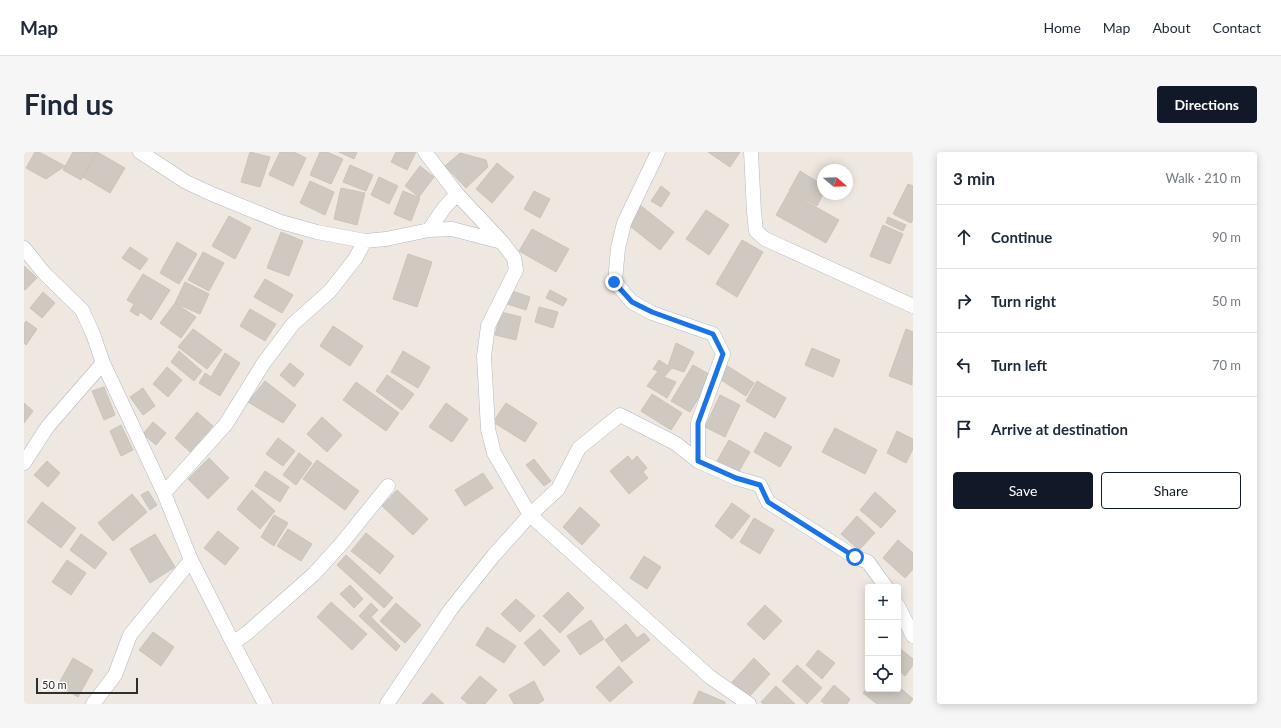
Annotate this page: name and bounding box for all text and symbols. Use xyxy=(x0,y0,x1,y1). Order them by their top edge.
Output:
text: Map xyxy=(20,16,58,39)
text: Home xyxy=(1043,19,1081,36)
text: Map xyxy=(1103,19,1130,36)
text: About xyxy=(1152,19,1190,36)
text: Contact xyxy=(1212,19,1261,36)
button: Directions xyxy=(1157,86,1257,123)
text: Find us xyxy=(24,87,114,121)
north arrow xyxy=(817,164,853,200)
text: 3 min xyxy=(953,168,995,189)
text: Walk · 210 m xyxy=(1165,170,1241,186)
icon: ahead xyxy=(953,226,975,248)
text: Continue xyxy=(991,228,1052,246)
text: 90 m xyxy=(1212,229,1241,245)
route end xyxy=(605,273,623,291)
icon: right xyxy=(953,290,975,312)
text: Turn right xyxy=(991,292,1056,310)
text: 50 m xyxy=(1212,293,1241,309)
icon: left xyxy=(953,354,975,376)
text: Turn left xyxy=(991,356,1047,374)
text: 70 m xyxy=(1212,357,1241,373)
icon: arrive xyxy=(953,418,975,440)
text: Arrive at destination xyxy=(991,420,1128,438)
button: Save xyxy=(953,472,1093,509)
button: Share xyxy=(1101,472,1241,509)
route start xyxy=(846,548,864,566)
map controls xyxy=(865,584,901,692)
button: + xyxy=(865,584,901,620)
button: − xyxy=(865,620,901,656)
button: locate xyxy=(865,656,901,692)
scale bar xyxy=(36,676,138,695)
text: 50 m xyxy=(42,678,67,691)

